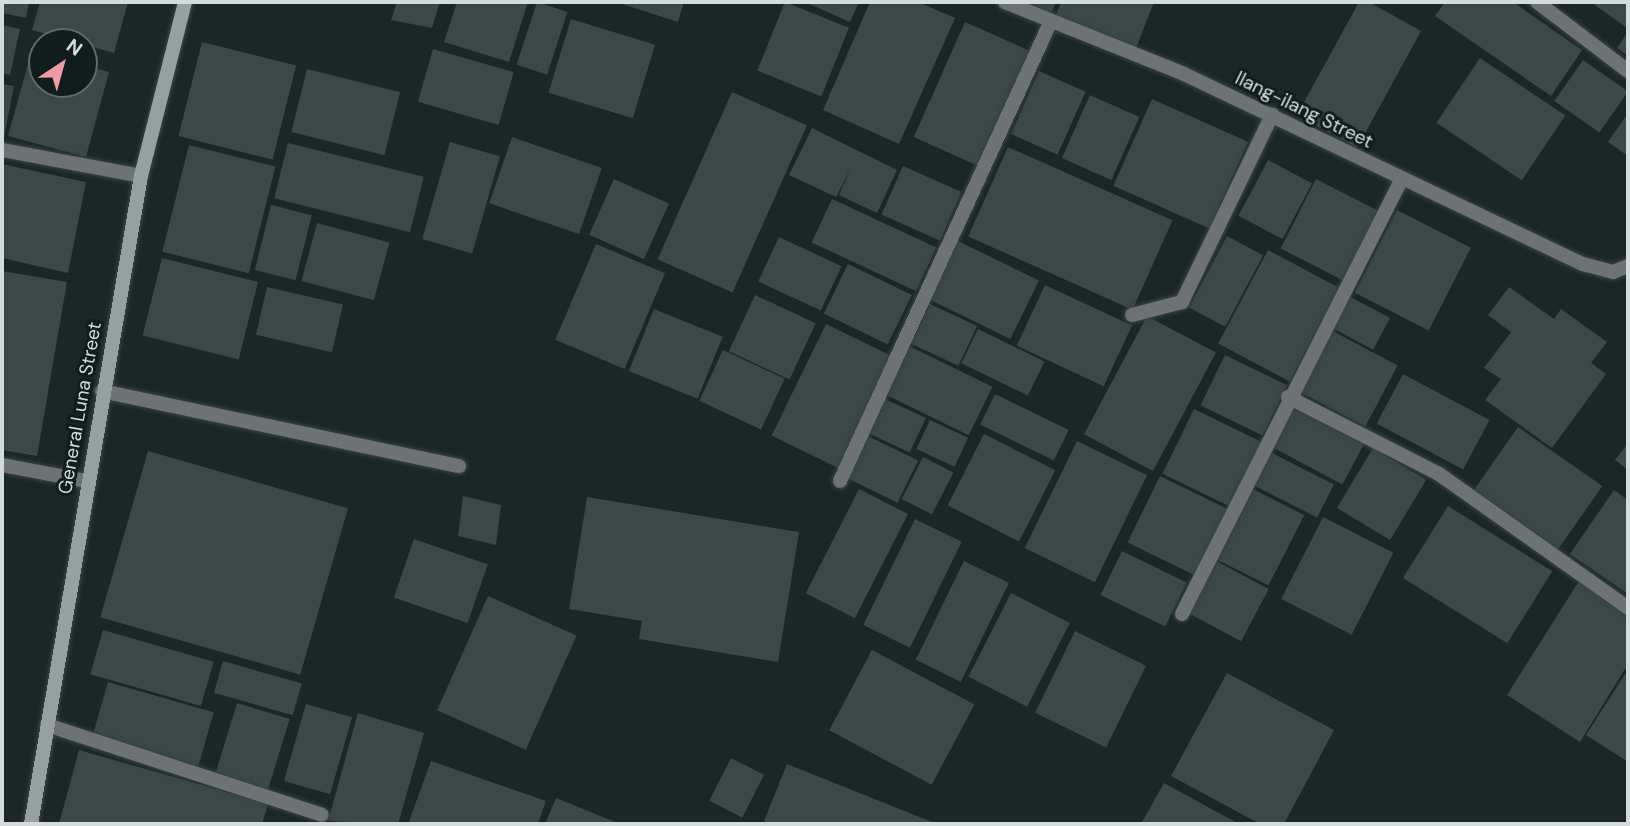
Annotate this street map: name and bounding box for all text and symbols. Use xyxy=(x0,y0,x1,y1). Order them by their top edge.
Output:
north arrow xyxy=(28,28,98,98)
text: N xyxy=(62,33,87,61)
street label: Ilang-ilang Street xyxy=(1231,67,1377,153)
street label: General Luna Street xyxy=(54,320,106,496)

